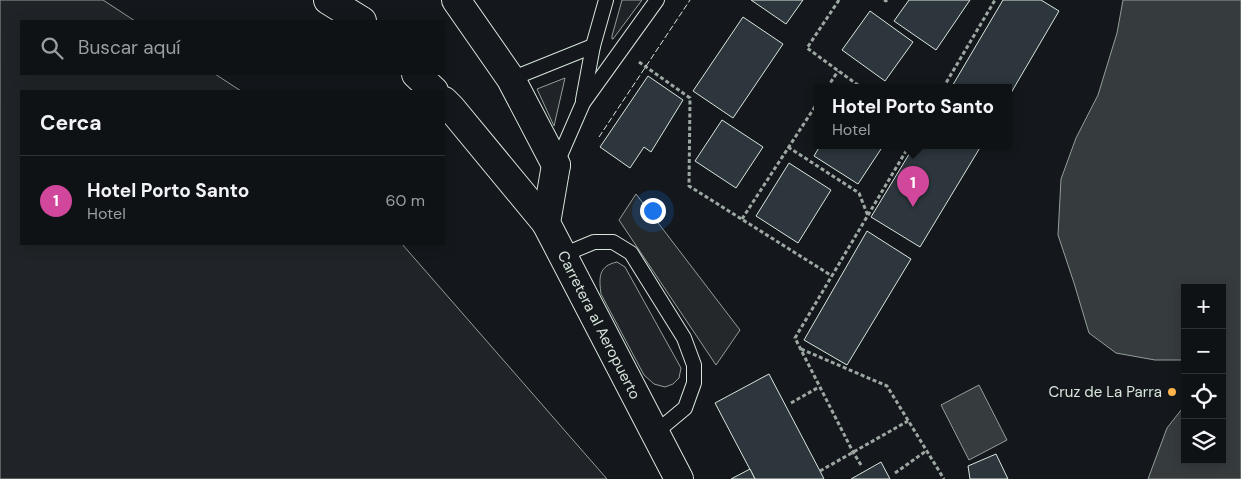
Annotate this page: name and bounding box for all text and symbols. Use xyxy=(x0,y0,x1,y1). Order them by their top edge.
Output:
search box xyxy=(20,20,445,75)
icon: search xyxy=(38,34,66,62)
text: Buscar aquí xyxy=(78,35,181,60)
popup xyxy=(814,84,1012,149)
text: Hotel Porto Santo xyxy=(832,94,994,119)
text: Cerca xyxy=(40,109,102,137)
text: Hotel xyxy=(832,119,871,140)
pin: 1 xyxy=(897,166,929,207)
text: Hotel Porto Santo xyxy=(87,178,249,203)
text: 1 xyxy=(53,190,59,211)
text: 60 m xyxy=(385,190,425,211)
your location xyxy=(640,198,666,224)
text: Hotel xyxy=(87,203,126,224)
street label: Carretera al Aeropuerto xyxy=(553,247,645,403)
map controls xyxy=(1181,284,1226,464)
button: + xyxy=(1181,284,1226,329)
button: − xyxy=(1181,329,1226,374)
button: locate xyxy=(1181,374,1226,419)
place label: Cruz de La Parra xyxy=(1048,382,1162,402)
marker: Cruz de La Parra xyxy=(1166,386,1178,398)
button: layers xyxy=(1181,419,1226,464)

